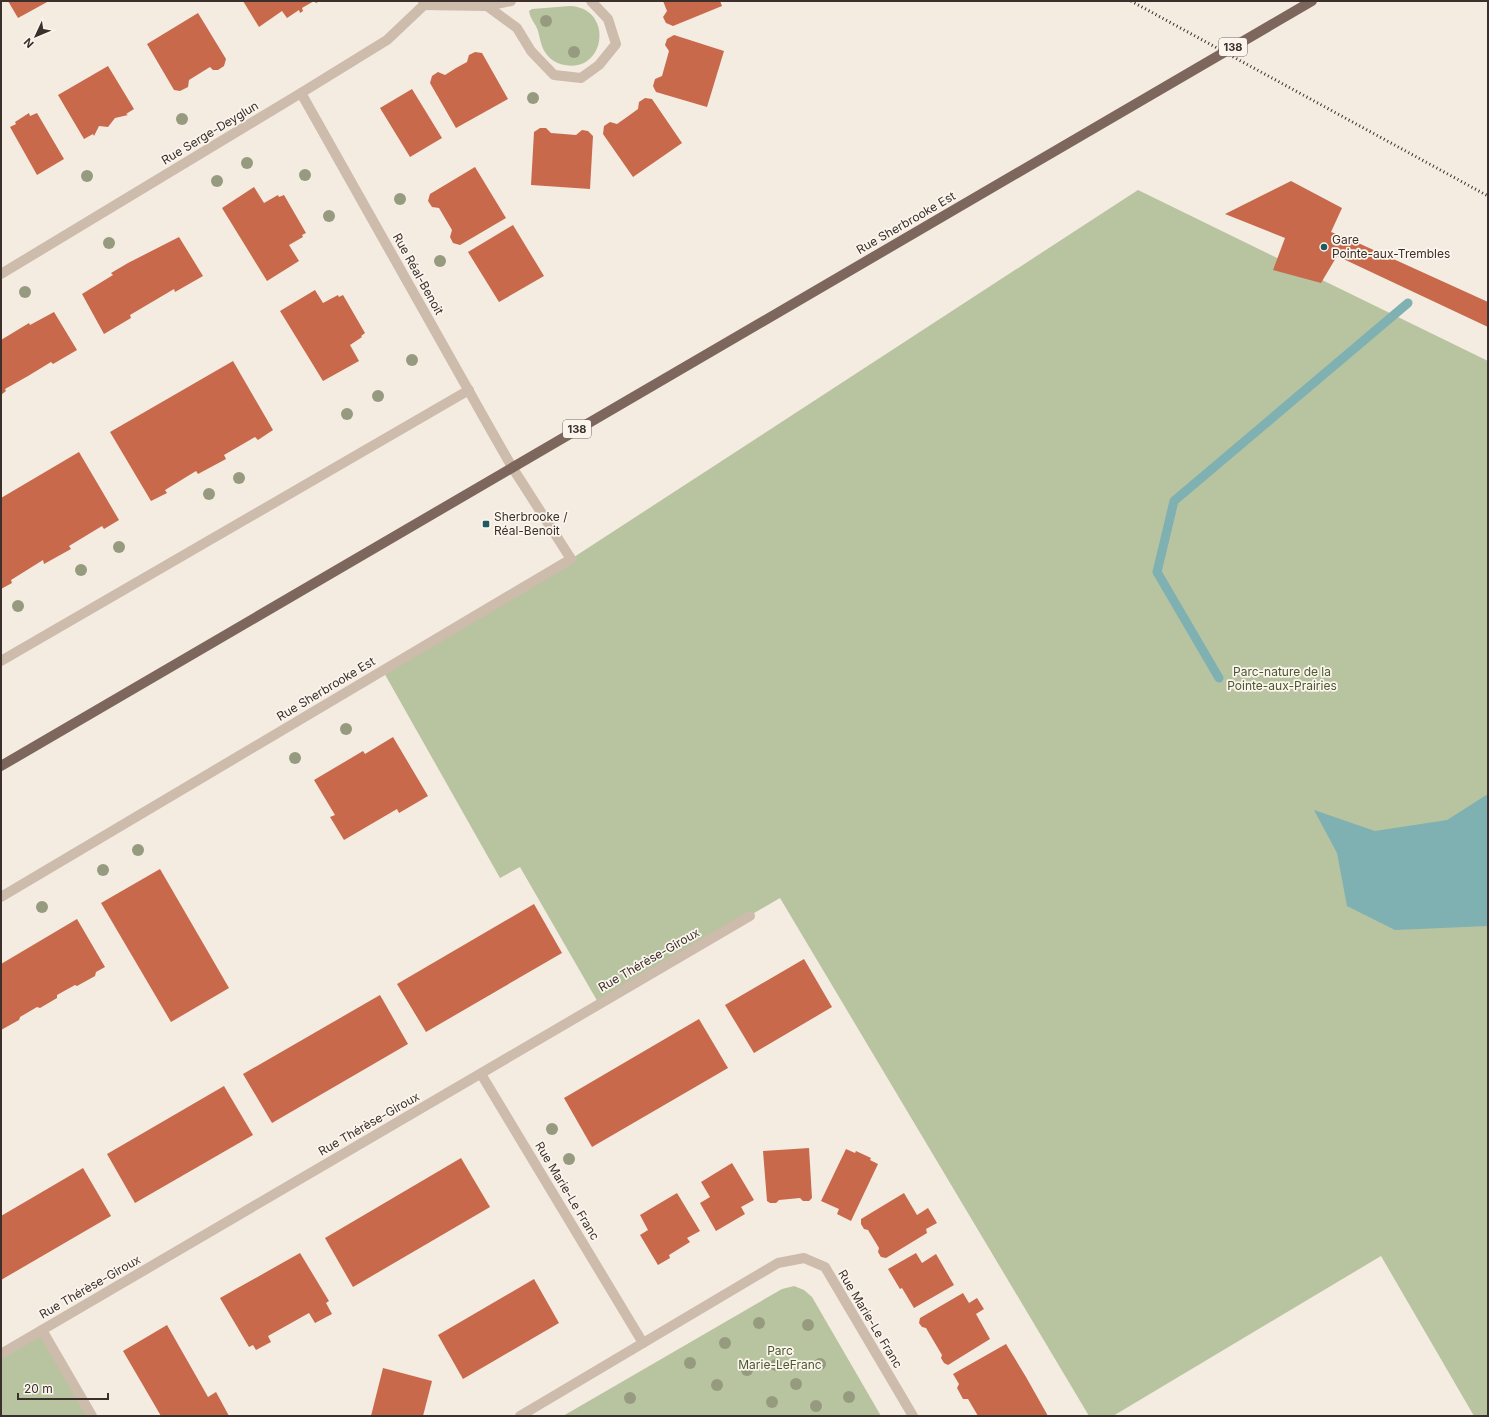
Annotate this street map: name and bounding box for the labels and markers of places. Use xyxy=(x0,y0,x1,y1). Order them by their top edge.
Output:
place label: Gare Pointe-aux-Trembles xyxy=(1332,232,1450,261)
marker: Gare Pointe-aux-Trembles xyxy=(1319,242,1329,252)
place label: Sherbrooke / Réal-Benoit xyxy=(494,509,568,538)
marker: Sherbrooke / Réal-Benoit xyxy=(481,519,491,529)

